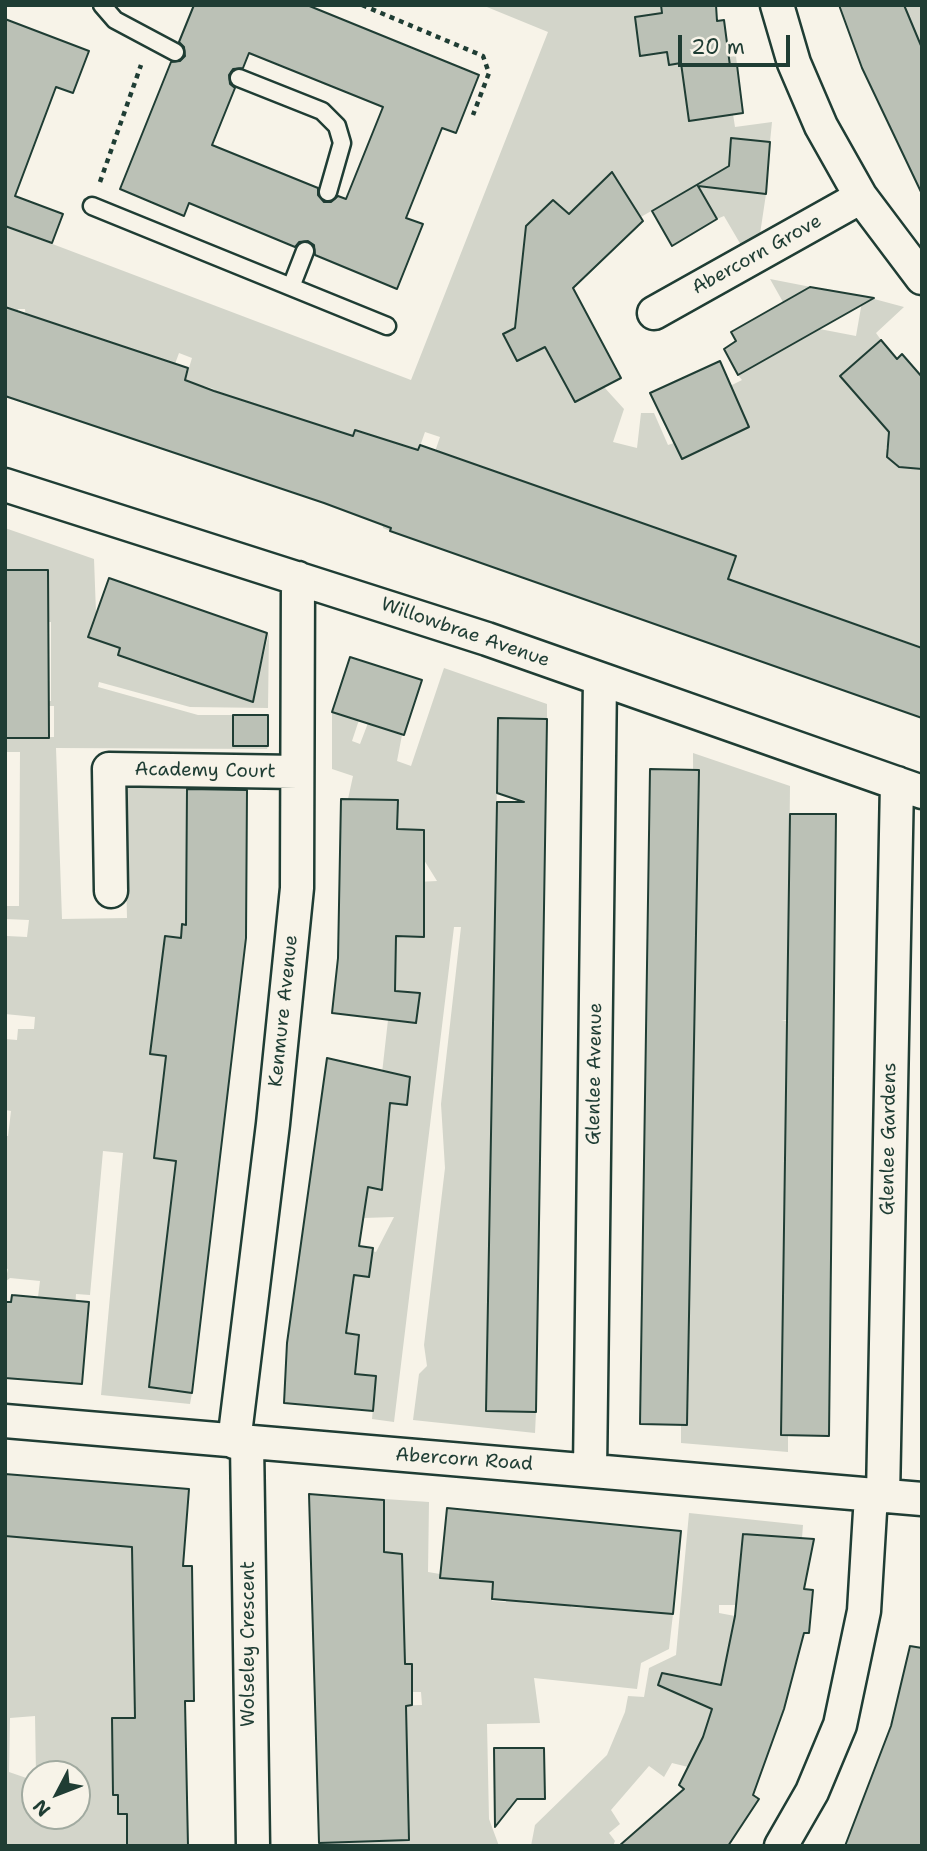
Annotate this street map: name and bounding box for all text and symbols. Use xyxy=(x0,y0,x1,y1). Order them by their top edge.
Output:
scale bar xyxy=(682,21,794,65)
text: 20 m xyxy=(691,33,745,61)
street label: Abercorn Grove xyxy=(688,210,826,300)
street label: Willowbrae Avenue xyxy=(378,593,552,673)
street label: Academy Court xyxy=(134,758,276,784)
street label: Kenmure Avenue xyxy=(265,934,303,1088)
street label: Glenlee Avenue xyxy=(582,1003,608,1145)
street label: Glenlee Gardens xyxy=(876,1062,902,1216)
street label: Abercorn Road xyxy=(394,1444,534,1476)
street label: Wolseley Crescent xyxy=(238,1561,260,1727)
north arrow xyxy=(21,1760,91,1830)
text: N xyxy=(27,1794,56,1822)

